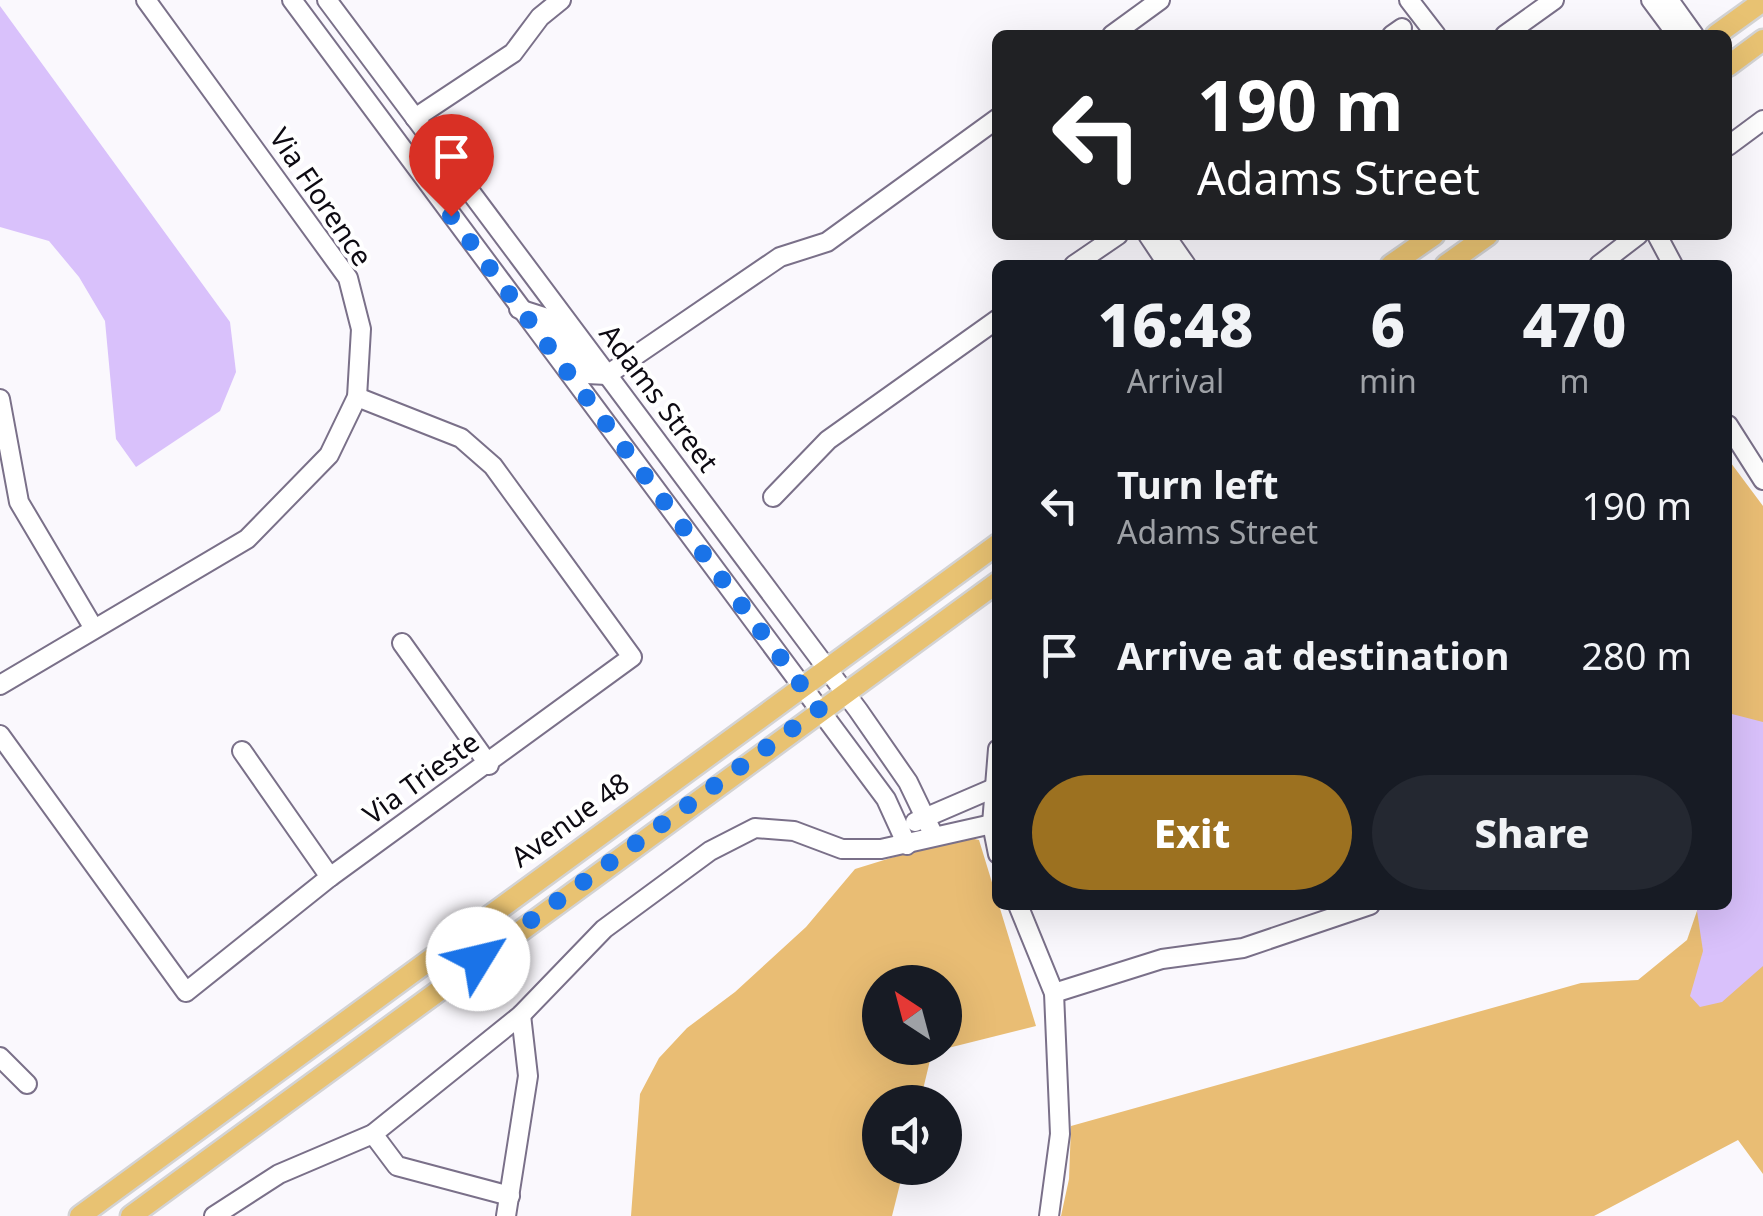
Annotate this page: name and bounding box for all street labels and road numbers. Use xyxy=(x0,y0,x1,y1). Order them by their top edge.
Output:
street label: Via Florence xyxy=(262,120,382,273)
street label: Adams Street xyxy=(592,316,728,479)
street label: Via Trieste xyxy=(355,722,486,832)
street label: Avenue 48 xyxy=(503,763,636,875)

